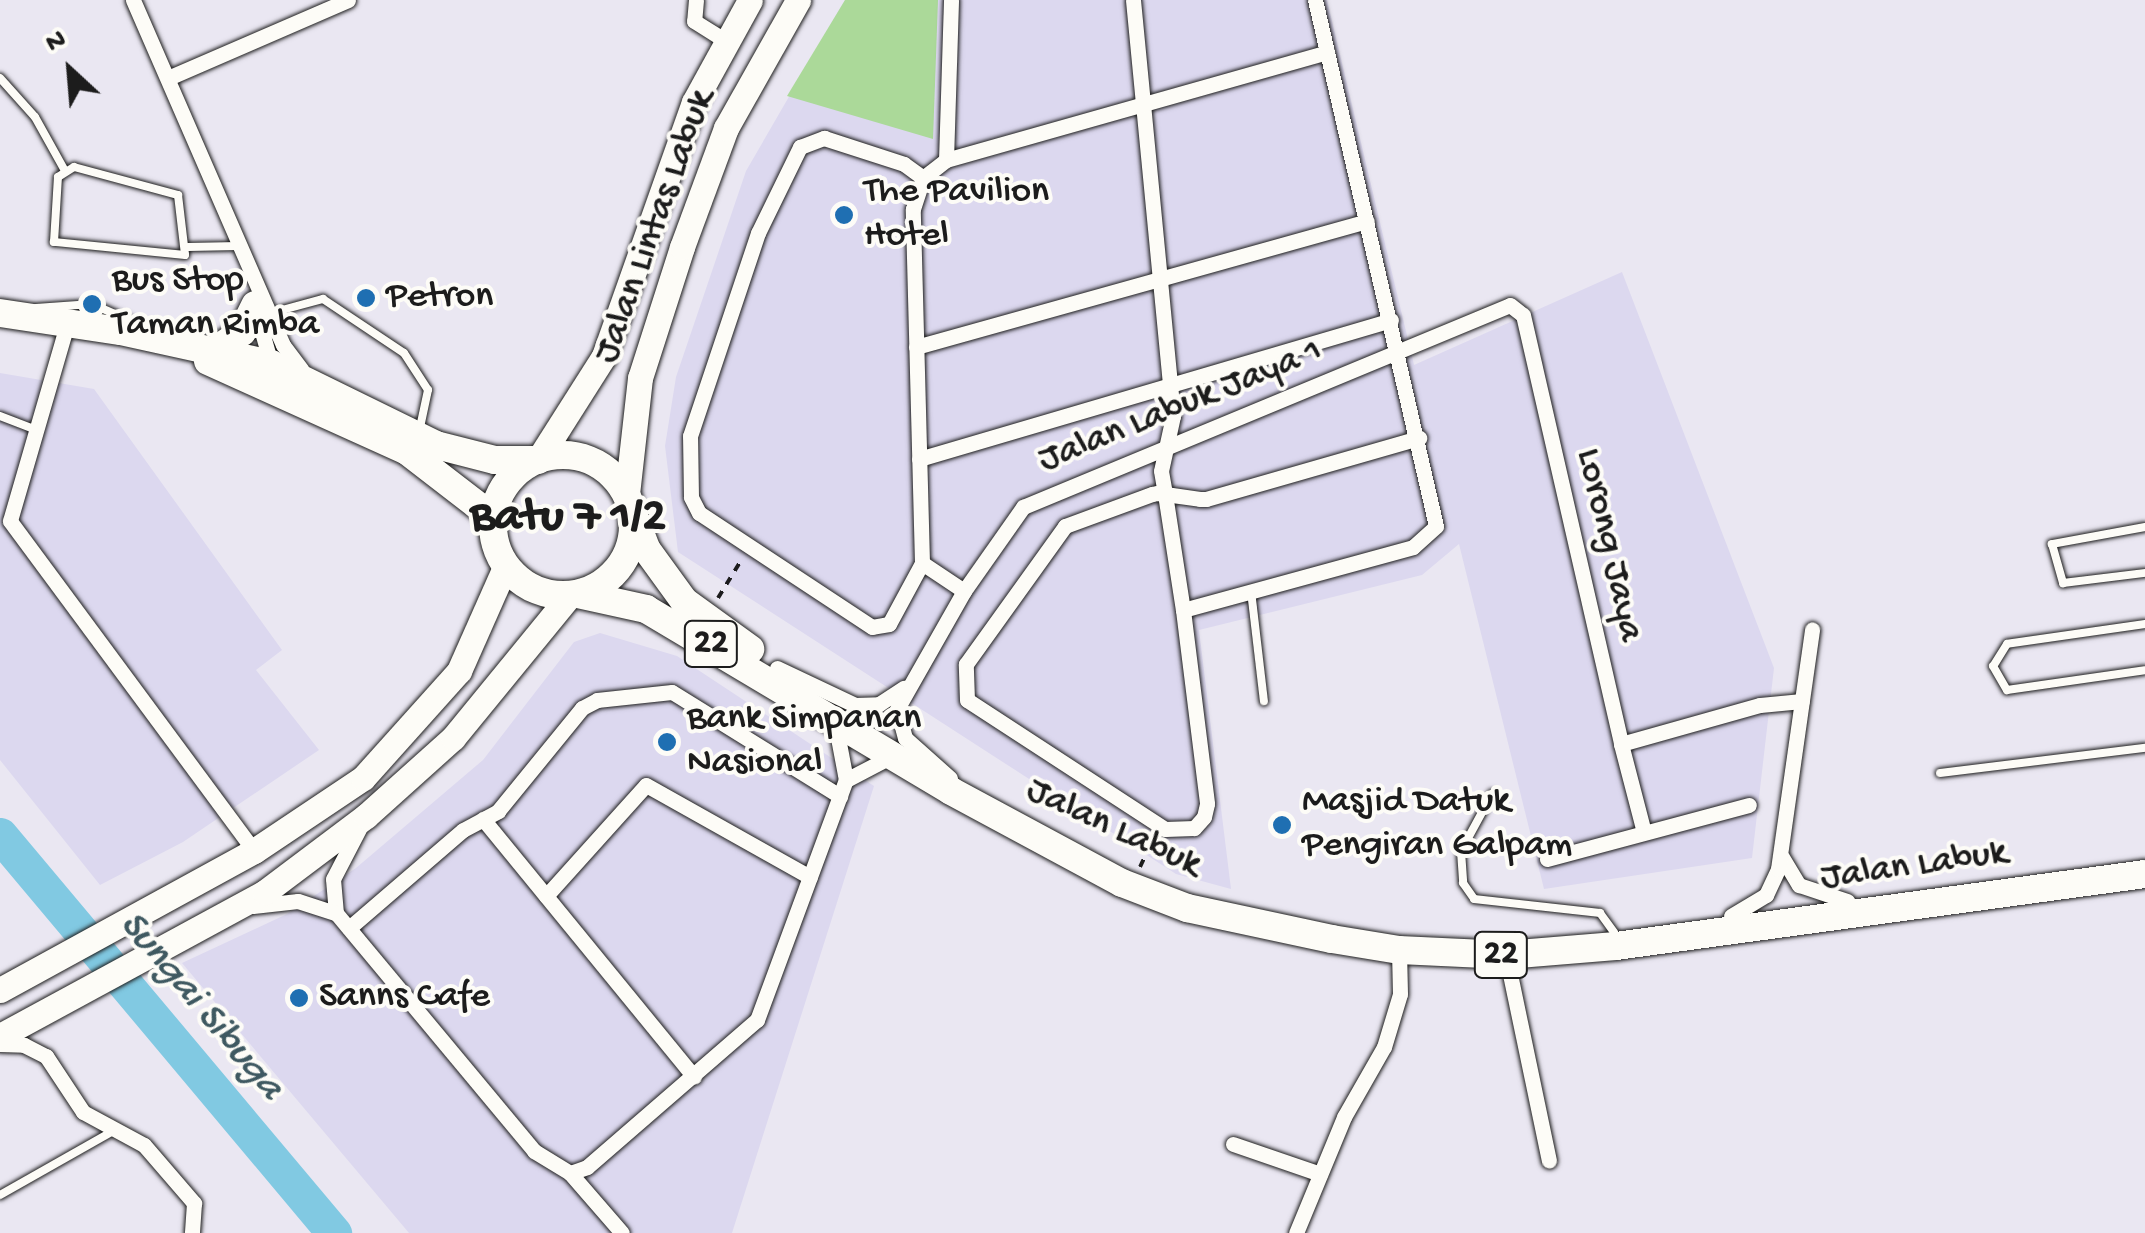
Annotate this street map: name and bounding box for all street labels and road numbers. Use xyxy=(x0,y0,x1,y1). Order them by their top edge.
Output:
street label: Jalan Lintas Labuk xyxy=(585,84,727,370)
street label: Jalan Labuk Jaya 1 xyxy=(1032,329,1330,485)
street label: Lorong Jaya xyxy=(1564,444,1652,646)
road number: 22 xyxy=(684,614,738,674)
street label: Jalan Labuk xyxy=(1018,769,1208,889)
street label: Jalan Labuk xyxy=(1818,831,2010,903)
road number: 22 xyxy=(1474,925,1528,985)

